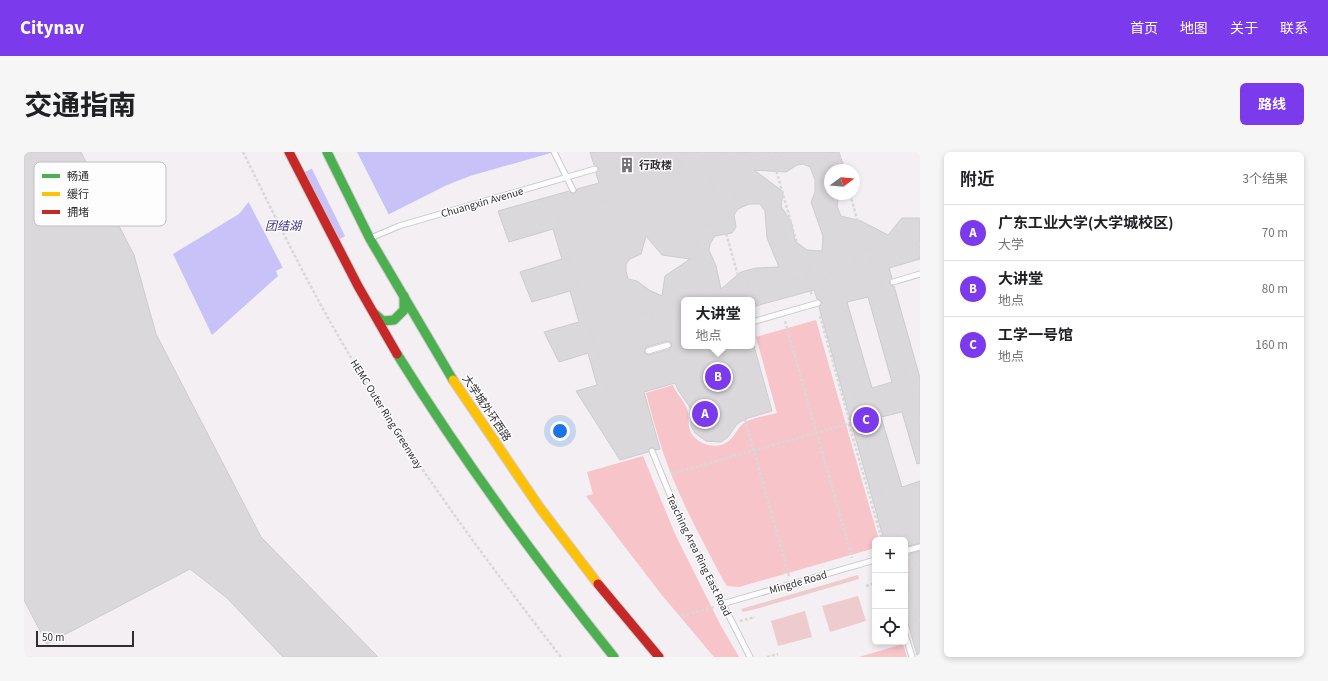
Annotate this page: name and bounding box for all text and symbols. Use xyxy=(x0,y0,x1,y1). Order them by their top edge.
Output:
text: Citynav xyxy=(20,15,84,42)
text: 首页 xyxy=(1130,19,1158,39)
text: 地图 xyxy=(1180,19,1208,39)
text: 关于 xyxy=(1230,19,1258,39)
text: 联系 xyxy=(1280,19,1308,39)
button: 路线 xyxy=(1240,83,1304,125)
text: 交通指南 xyxy=(24,86,136,126)
building icon: 行政楼 xyxy=(618,156,636,174)
place label: 行政楼 xyxy=(639,158,672,173)
legend xyxy=(34,162,166,226)
north arrow xyxy=(824,164,860,200)
text: 附近 xyxy=(960,168,994,192)
text: 畅通 xyxy=(67,169,89,184)
text: 3个结果 xyxy=(1243,170,1288,188)
street label: Chuangxin Avenue xyxy=(439,183,526,221)
text: 缓行 xyxy=(67,187,89,202)
text: 拥堵 xyxy=(67,205,89,220)
text: 广东工业大学(大学城校区) xyxy=(998,213,1173,234)
water label: 团结湖 xyxy=(265,218,303,235)
text: A xyxy=(969,224,977,242)
text: 70 m xyxy=(1262,224,1288,242)
text: 大学 xyxy=(998,236,1024,254)
text: 大讲堂 xyxy=(998,269,1043,290)
text: B xyxy=(969,280,977,298)
text: 80 m xyxy=(1262,280,1288,298)
text: 地点 xyxy=(998,292,1024,310)
popup xyxy=(681,297,755,349)
text: 大讲堂 xyxy=(695,304,741,325)
text: 工学一号馆 xyxy=(998,325,1073,346)
text: 地点 xyxy=(695,327,722,345)
text: C xyxy=(969,336,977,354)
text: 160 m xyxy=(1255,336,1288,354)
text: 地点 xyxy=(998,348,1024,366)
street label: HEMC Outer Ring Greenway xyxy=(347,357,426,472)
pin: B xyxy=(705,362,731,392)
street label: 大学城外环西路 xyxy=(459,372,514,444)
pin: A xyxy=(692,399,718,429)
pin: C xyxy=(853,405,879,435)
your location xyxy=(550,421,570,441)
street label: Teaching Area Ring East Road xyxy=(662,492,735,619)
map controls xyxy=(872,537,908,645)
button: + xyxy=(872,537,908,573)
street label: Mingde Road xyxy=(767,567,829,598)
button: − xyxy=(872,573,908,609)
button: locate xyxy=(872,609,908,645)
scale bar xyxy=(36,629,134,648)
text: 50 m xyxy=(42,630,64,645)

